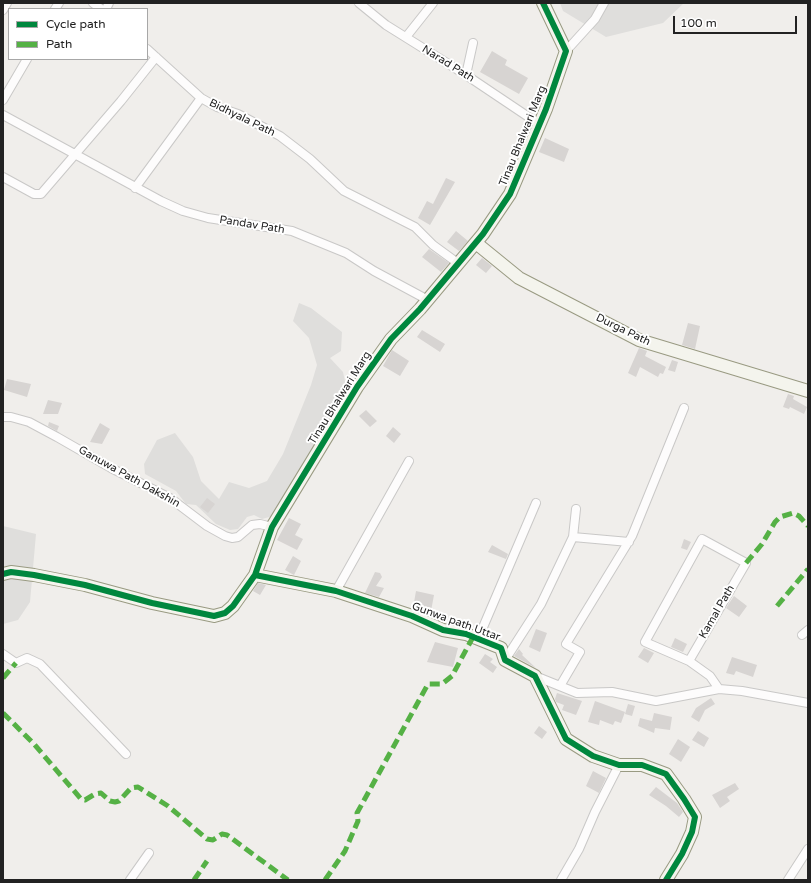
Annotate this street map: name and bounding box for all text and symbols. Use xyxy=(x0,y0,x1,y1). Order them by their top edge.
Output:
legend xyxy=(8,8,148,60)
scale bar xyxy=(675,8,799,34)
text: 100 m xyxy=(680,16,717,30)
text: Cycle path xyxy=(46,17,105,31)
text: Path xyxy=(46,37,72,51)
street label: Narad Path xyxy=(419,43,477,85)
street label: Tinau Bhalwari Marg xyxy=(497,84,549,188)
street label: Bidhyala Path xyxy=(207,96,277,140)
street label: Pandav Path xyxy=(218,213,286,237)
street label: Durga Path xyxy=(594,311,652,349)
street label: Tinau Bhalwari Marg xyxy=(306,349,374,447)
street label: Ganuwa Path Dakshin xyxy=(76,444,182,510)
street label: Kamal Path xyxy=(696,583,738,641)
street label: Gunwa path Uttar xyxy=(410,600,502,644)

